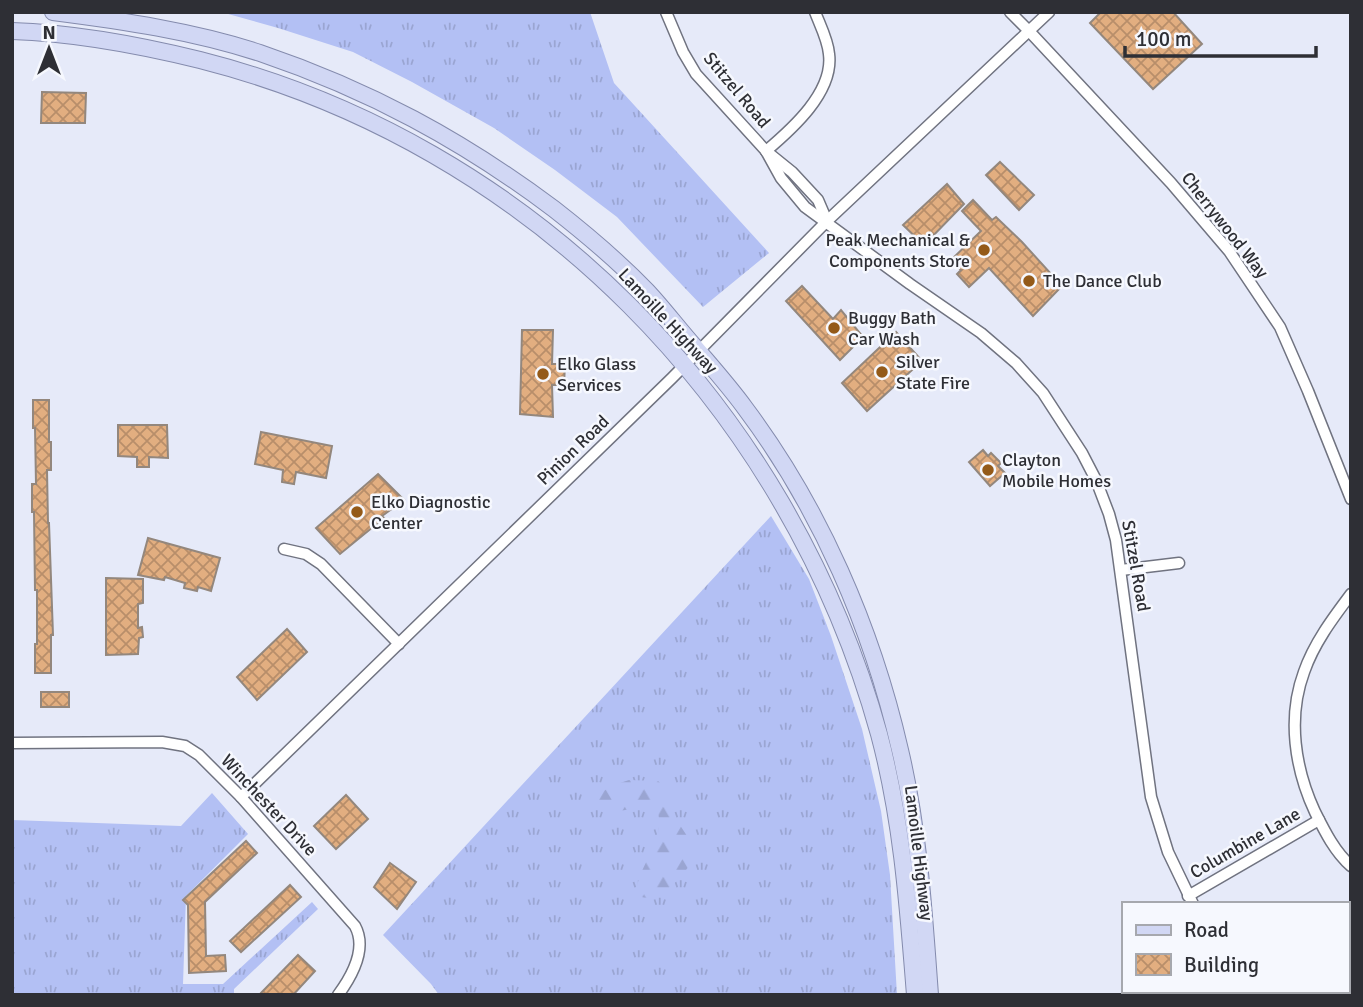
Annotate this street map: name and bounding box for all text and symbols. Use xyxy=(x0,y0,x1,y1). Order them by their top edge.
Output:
north arrow xyxy=(14,14,84,84)
scale bar xyxy=(1125,14,1316,58)
text: N xyxy=(42,21,56,45)
text: 100 m xyxy=(1136,26,1191,52)
street label: Stitzel Road xyxy=(699,48,775,132)
street label: Cherrywood Way xyxy=(1177,167,1274,283)
place label: Peak Mechanical & Components Store xyxy=(825,229,970,272)
marker: Peak Mechanical & Components Store xyxy=(976,242,992,258)
street label: Lamoille Highway xyxy=(613,264,723,379)
place label: The Dance Club xyxy=(1043,270,1162,292)
marker: The Dance Club xyxy=(1021,273,1037,289)
place label: Buggy Bath Car Wash xyxy=(848,307,936,350)
marker: Buggy Bath Car Wash xyxy=(826,320,842,336)
place label: Silver State Fire xyxy=(896,351,970,394)
place label: Elko Glass Services xyxy=(557,353,636,396)
marker: Silver State Fire xyxy=(874,364,890,380)
marker: Elko Glass Services xyxy=(535,366,551,382)
street label: Pinion Road xyxy=(532,410,614,490)
place label: Clayton Mobile Homes xyxy=(1002,449,1111,492)
marker: Clayton Mobile Homes xyxy=(980,462,996,478)
place label: Elko Diagnostic Center xyxy=(371,491,490,534)
marker: Elko Diagnostic Center xyxy=(349,504,365,520)
street label: Stitzel Road xyxy=(1117,519,1155,613)
street label: Winchester Drive xyxy=(216,750,322,860)
street label: Lamoille Highway xyxy=(900,784,938,923)
street label: Columbine Lane xyxy=(1186,803,1304,883)
legend xyxy=(1122,902,1349,993)
text: Road xyxy=(1184,917,1229,943)
text: Building xyxy=(1184,952,1259,978)

